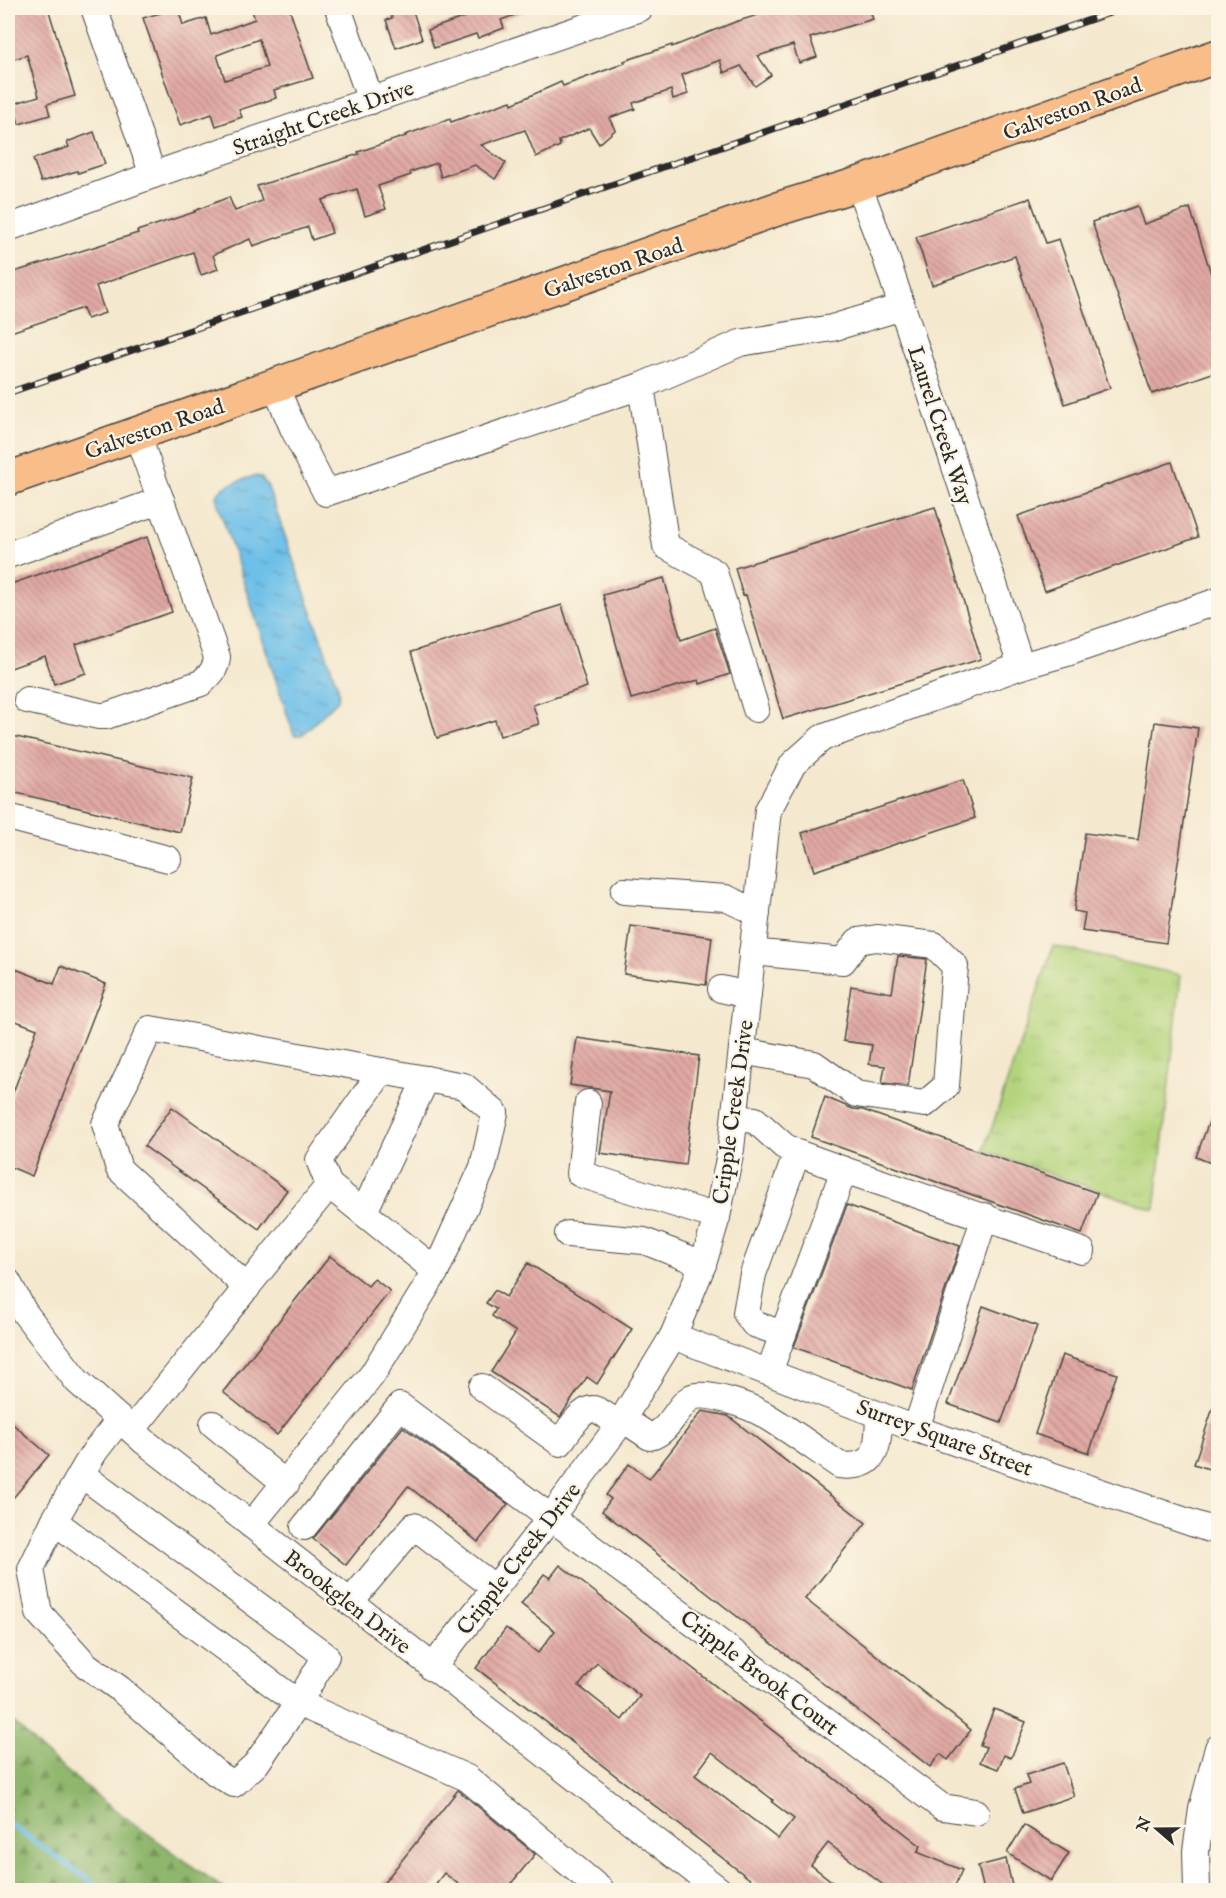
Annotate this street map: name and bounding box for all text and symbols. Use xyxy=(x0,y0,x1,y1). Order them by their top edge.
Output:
street label: Galveston Road xyxy=(999,72,1146,148)
street label: Straight Creek Drive xyxy=(229,75,418,163)
street label: Galveston Road xyxy=(540,232,687,306)
street label: Laurel Creek Way xyxy=(900,342,978,509)
street label: Galveston Road xyxy=(81,393,228,467)
street label: Cripple Creek Drive xyxy=(707,1018,761,1206)
street label: Surrey Square Street xyxy=(852,1394,1037,1484)
street label: Cripple Creek Drive xyxy=(451,1477,588,1641)
street label: Brookglen Drive xyxy=(278,1544,416,1661)
street label: Cripple Brook Court xyxy=(674,1605,844,1743)
north arrow xyxy=(1127,1799,1187,1859)
text: N xyxy=(1133,1814,1157,1835)

